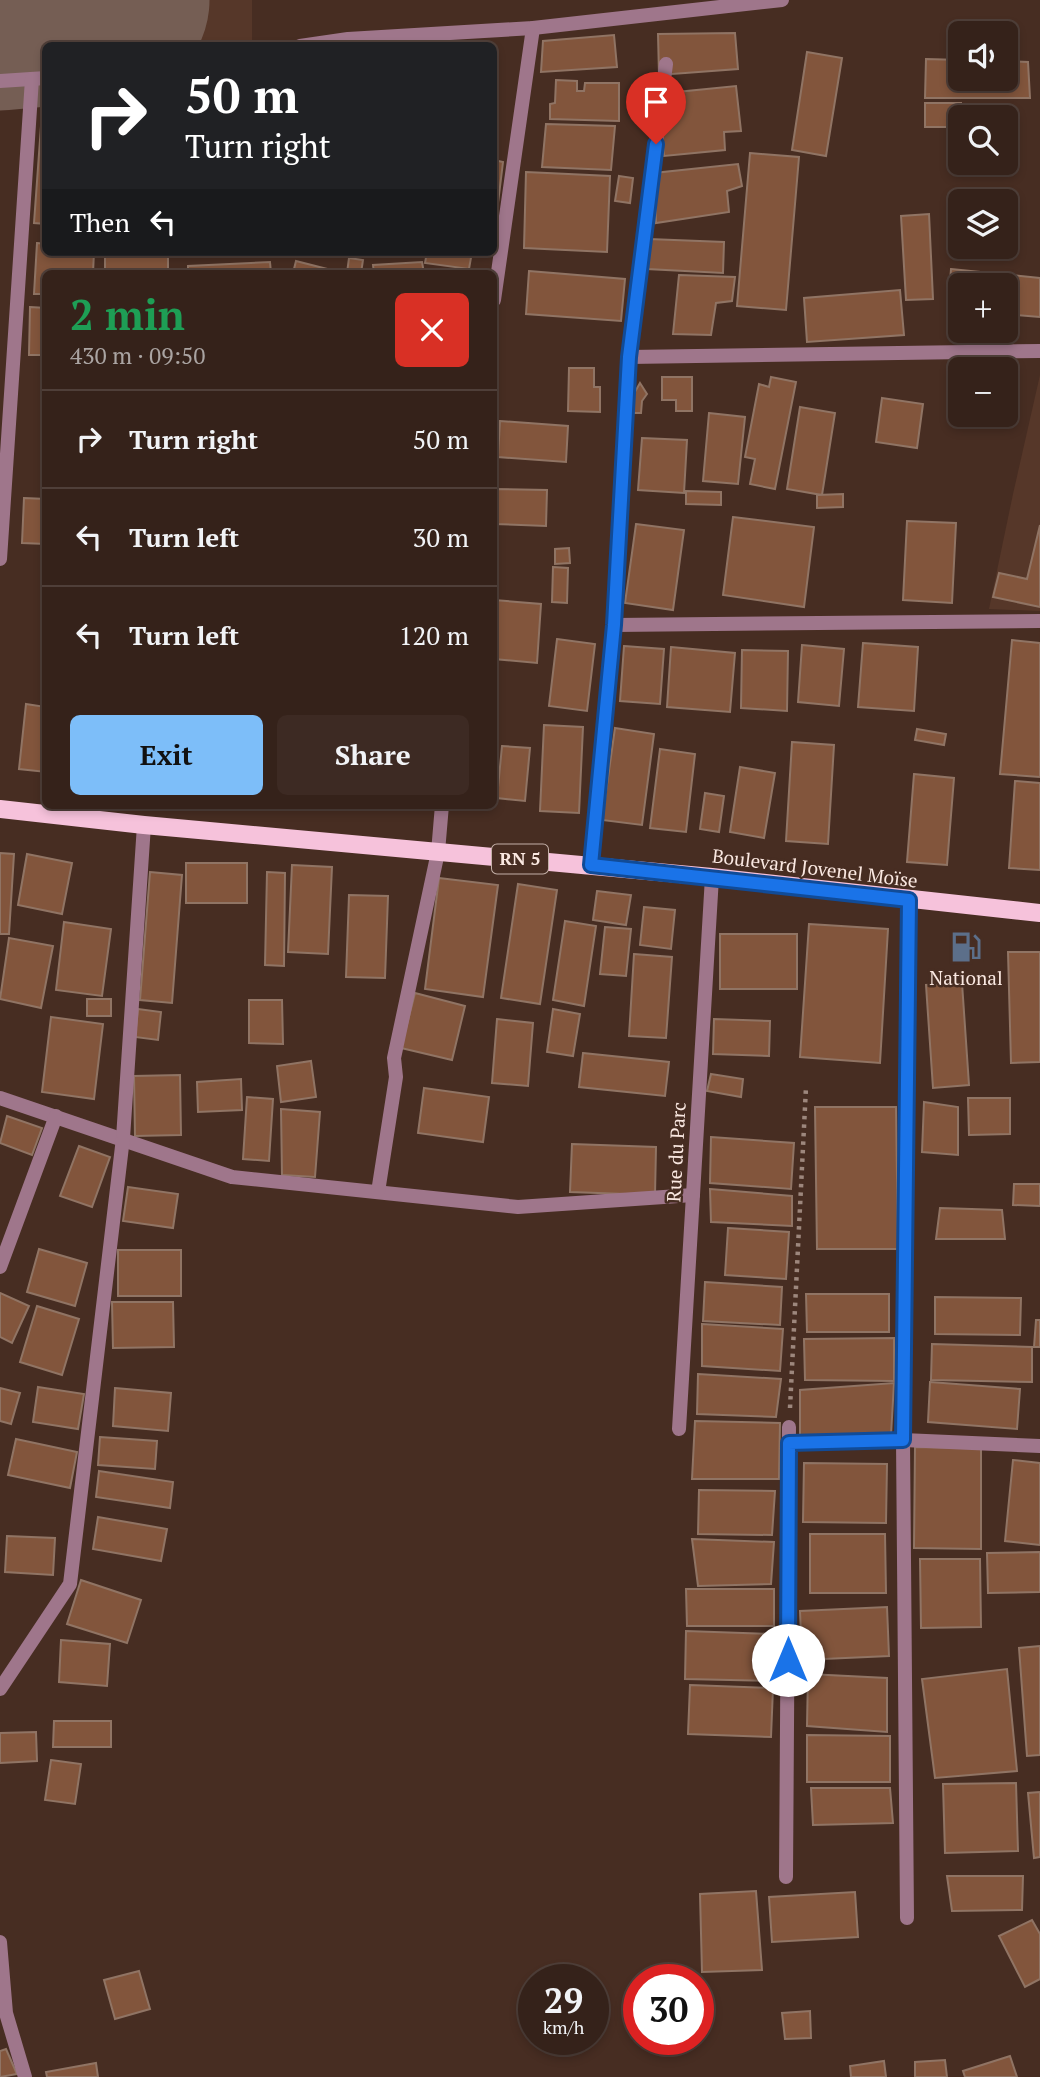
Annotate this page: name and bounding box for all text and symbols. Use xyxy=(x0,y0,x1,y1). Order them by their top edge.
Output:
map controls xyxy=(948,21,1018,427)
button: sound xyxy=(948,21,1018,91)
text: 50 m xyxy=(185,62,299,127)
icon: right xyxy=(70,70,161,161)
pin xyxy=(626,72,686,144)
icon: arrive xyxy=(637,83,675,121)
button: search xyxy=(948,105,1018,175)
text: Turn right xyxy=(185,125,331,167)
button: layers xyxy=(948,189,1018,259)
icon: left xyxy=(144,203,182,241)
text: Then xyxy=(70,205,130,239)
button: + xyxy=(948,273,1018,343)
text: 2 min xyxy=(70,286,185,342)
button: close xyxy=(395,293,469,367)
text: 430 m · 09:50 xyxy=(70,340,205,371)
button: − xyxy=(948,357,1018,427)
icon: right xyxy=(70,420,108,458)
text: Turn right xyxy=(129,422,258,456)
text: 50 m xyxy=(413,422,469,456)
icon: left xyxy=(70,518,108,556)
text: Turn left xyxy=(129,520,239,554)
text: 30 m xyxy=(413,520,469,554)
icon: left xyxy=(70,616,108,654)
text: Turn left xyxy=(129,618,239,652)
text: 120 m xyxy=(399,618,469,652)
button: Exit xyxy=(70,715,263,795)
button: Share xyxy=(277,715,469,795)
street label: Boulevard Jovenel Moïse xyxy=(711,842,919,893)
road number: RN 5 xyxy=(492,844,548,874)
fuel station icon: National xyxy=(949,930,983,964)
place label: National xyxy=(929,965,1003,990)
street label: Rue du Parc xyxy=(660,1101,691,1203)
position arrow xyxy=(751,1623,825,1697)
speed limit sign: 30 xyxy=(623,1964,714,2055)
text: 29 xyxy=(544,1977,583,2023)
text: km/h xyxy=(543,2015,584,2039)

